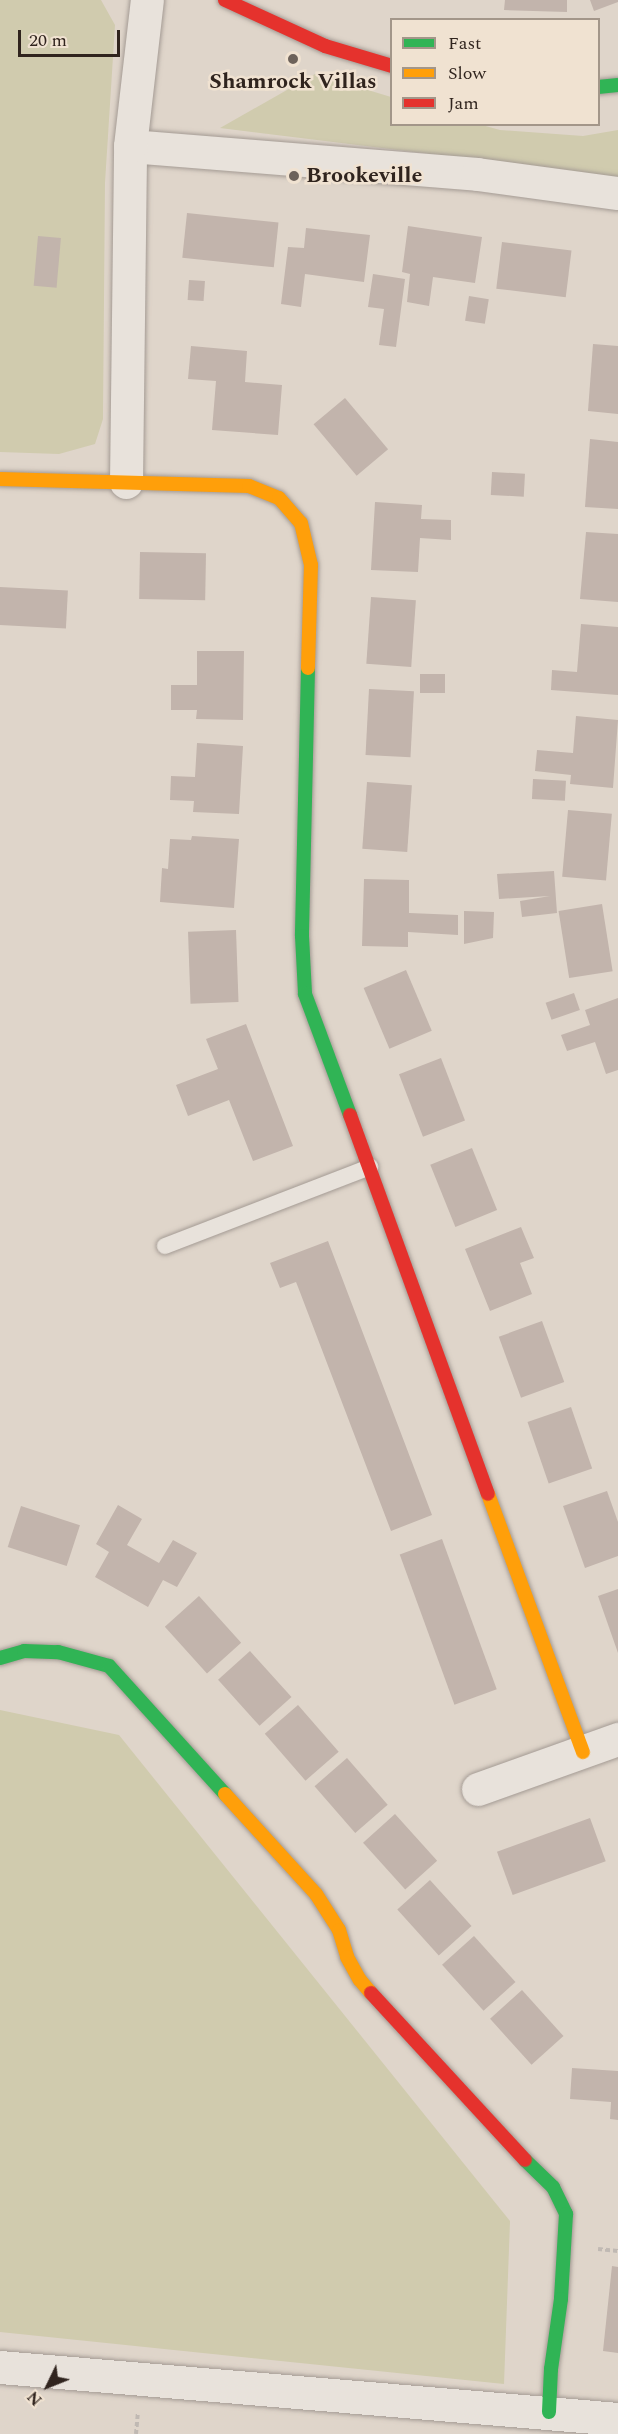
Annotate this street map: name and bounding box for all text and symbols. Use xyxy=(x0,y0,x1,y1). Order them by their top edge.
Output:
scale bar xyxy=(21,18,123,56)
legend xyxy=(390,18,600,126)
text: 20 m xyxy=(29,27,67,54)
text: Fast xyxy=(448,30,481,57)
marker: Shamrock Villas xyxy=(286,52,300,66)
text: Slow xyxy=(448,60,486,87)
place label: Shamrock Villas xyxy=(209,69,377,95)
text: Jam xyxy=(448,90,479,117)
place label: Brookeville xyxy=(306,163,422,189)
marker: Brookeville xyxy=(287,169,301,183)
north arrow xyxy=(18,2356,78,2416)
text: N xyxy=(22,2385,48,2411)

